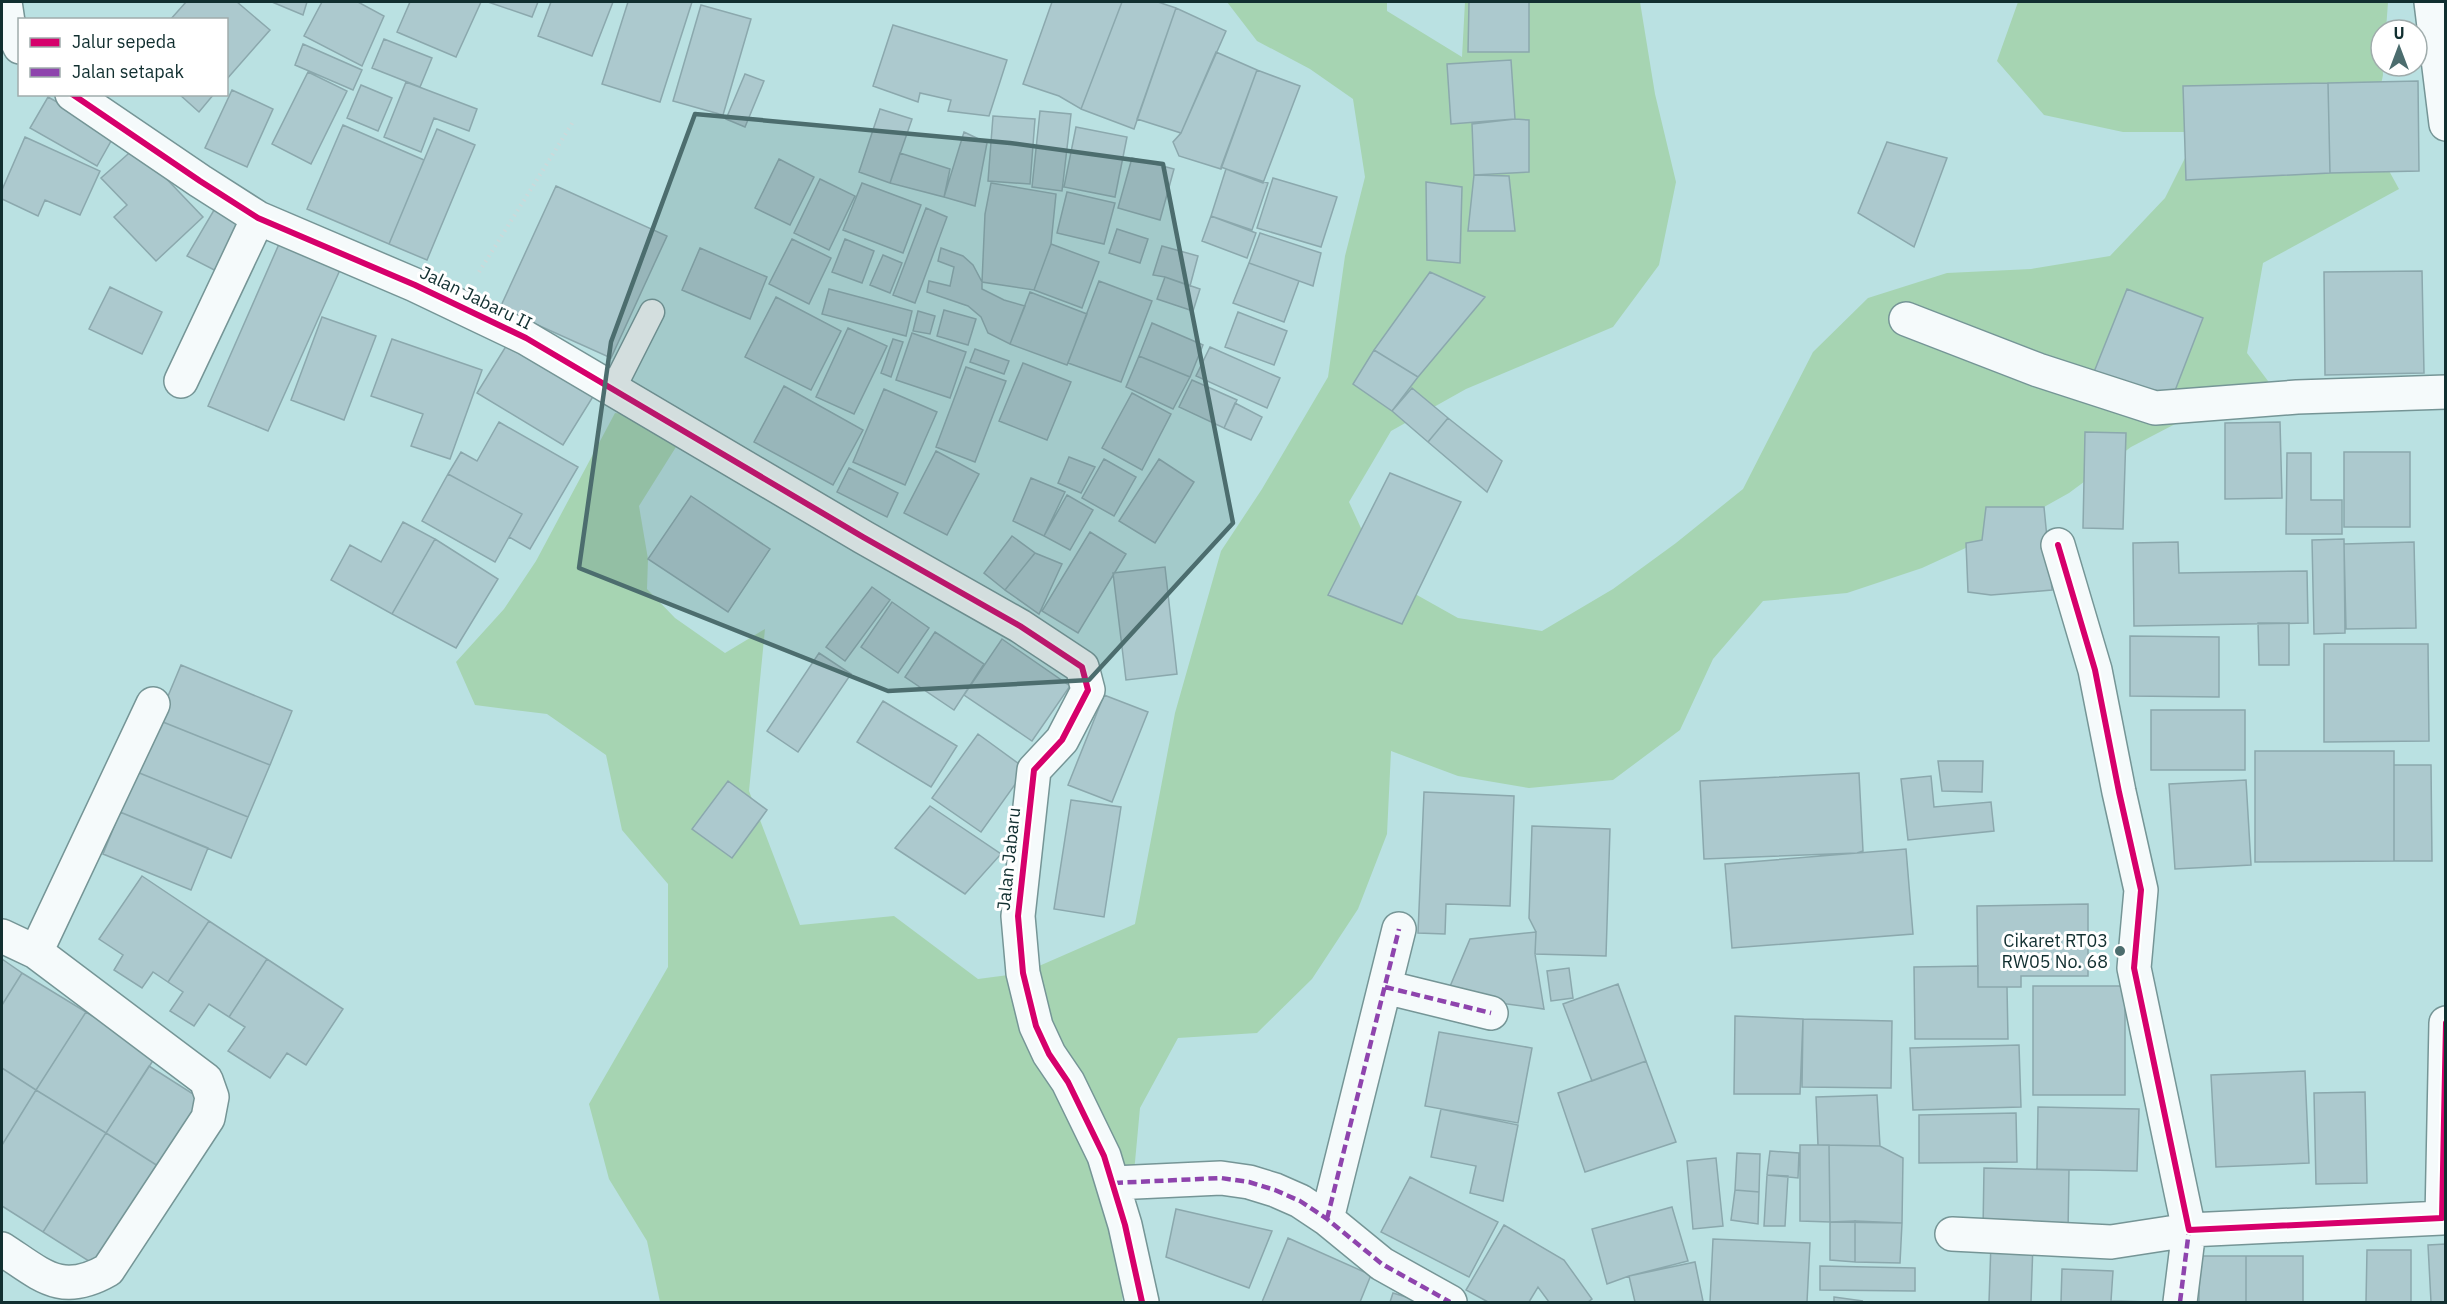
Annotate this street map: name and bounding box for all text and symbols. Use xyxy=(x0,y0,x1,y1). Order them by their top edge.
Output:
legend xyxy=(18,18,228,96)
north arrow xyxy=(2369,18,2429,78)
text: U xyxy=(2393,23,2405,43)
text: Jalur sepeda xyxy=(72,30,176,53)
text: Jalan setapak xyxy=(72,60,184,83)
street label: Jalan Jabaru II xyxy=(416,260,536,335)
street label: Jalan Jabaru xyxy=(992,806,1025,912)
place label: Cikaret RT03 RW05 No. 68 xyxy=(2002,929,2108,973)
marker: Cikaret RT03 RW05 No. 68 xyxy=(2113,944,2127,958)

